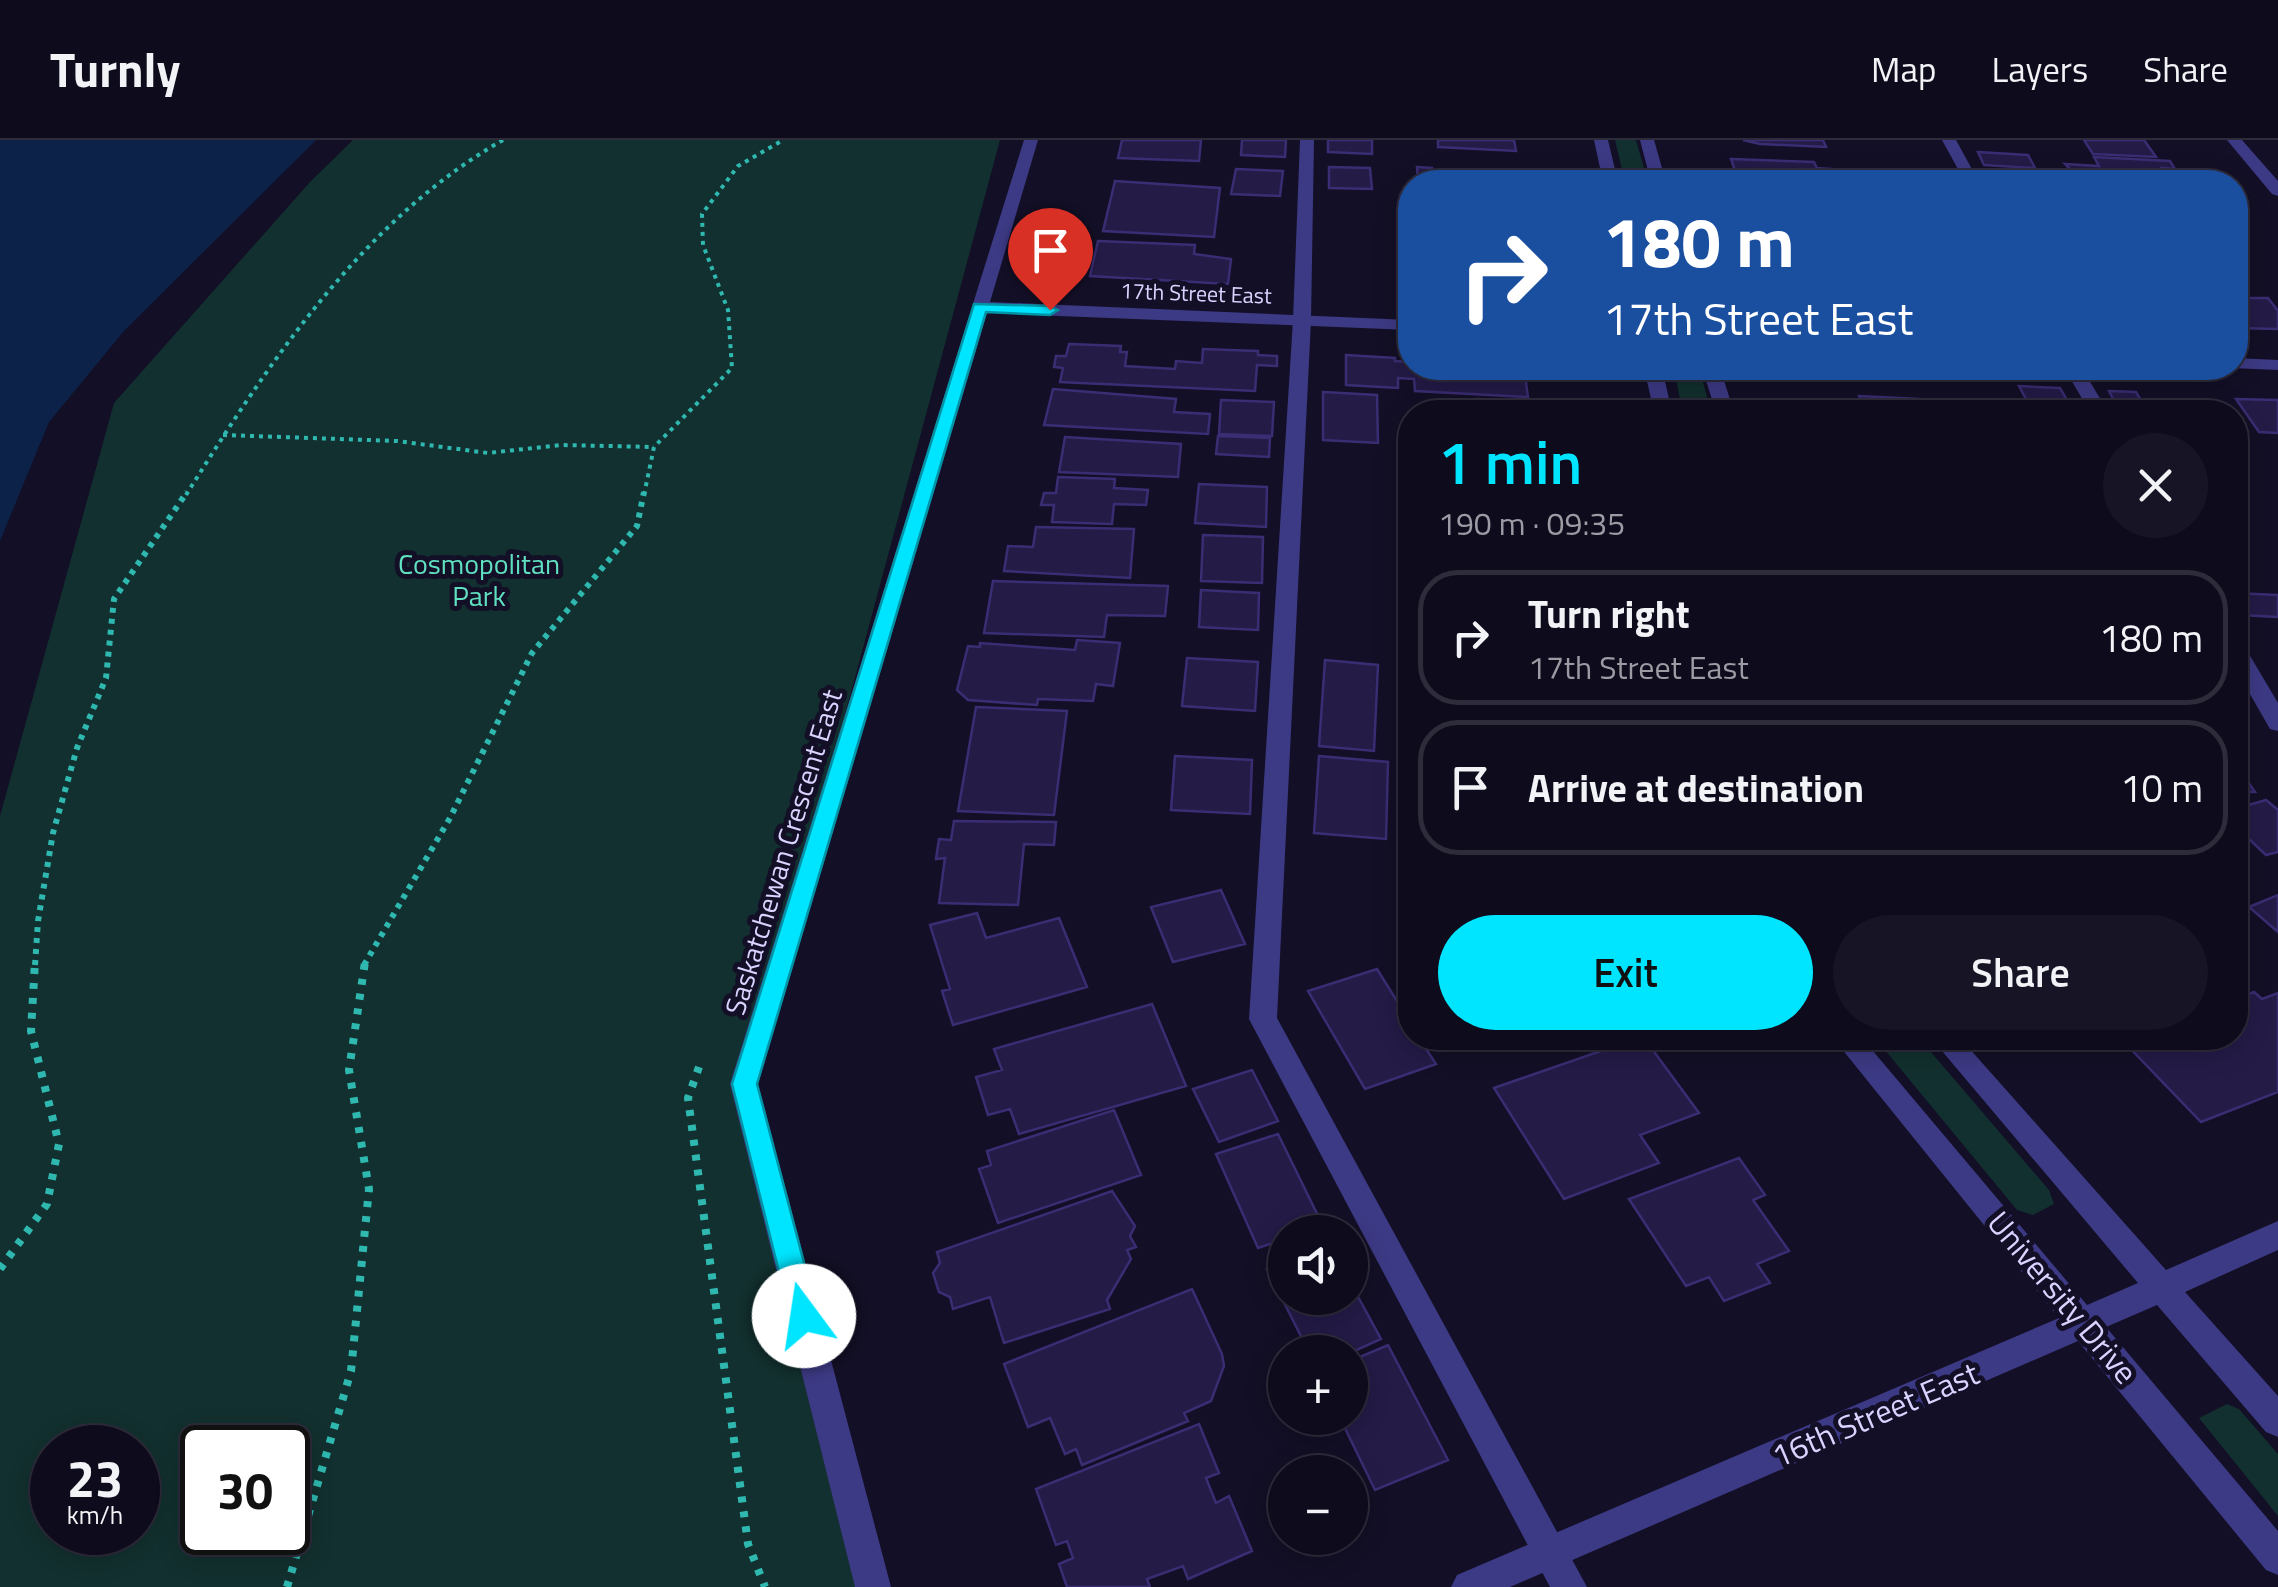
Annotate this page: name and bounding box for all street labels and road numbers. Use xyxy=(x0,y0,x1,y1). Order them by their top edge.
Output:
street label: 17th Street East xyxy=(1120,273,1273,313)
street label: Saskatchewan Crescent East xyxy=(713,684,853,1020)
street label: University Drive xyxy=(1976,1200,2150,1394)
street label: 16th Street East xyxy=(1764,1349,1986,1479)

